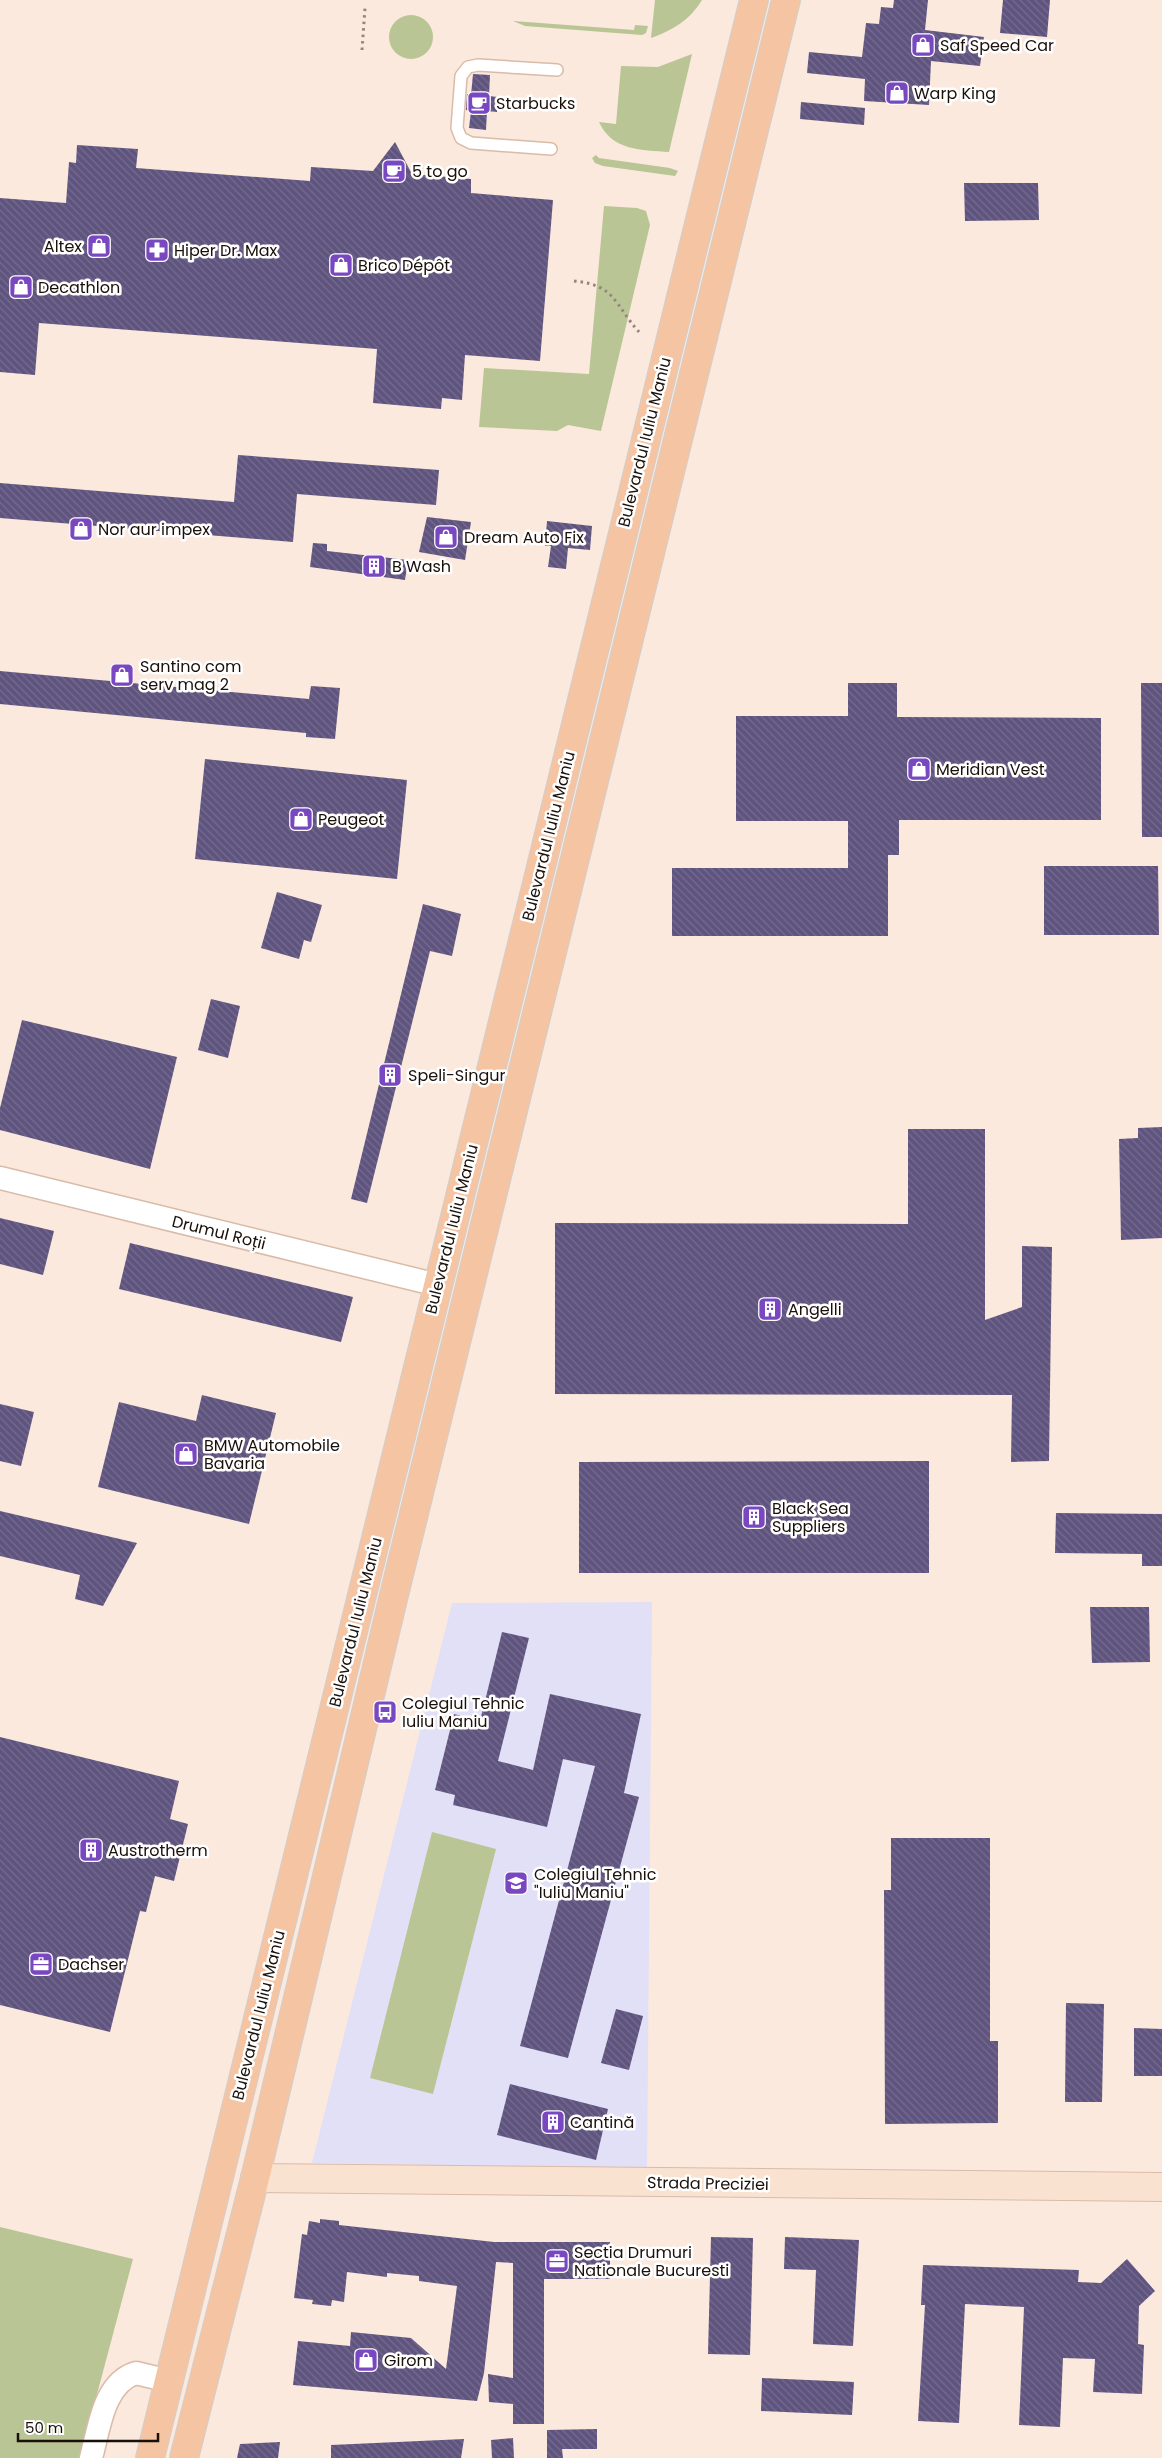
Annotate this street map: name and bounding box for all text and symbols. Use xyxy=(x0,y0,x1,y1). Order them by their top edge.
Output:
shop icon: Saf Speed Car xyxy=(910,32,936,58)
place label: Saf Speed Car xyxy=(940,34,1054,57)
shop icon: Warp King xyxy=(884,80,910,106)
place label: Warp King xyxy=(914,82,996,105)
cafe icon: Starbucks xyxy=(466,90,492,116)
place label: Starbucks xyxy=(496,92,575,115)
cafe icon: 5 to go xyxy=(381,158,407,184)
place label: 5 to go xyxy=(412,160,468,183)
shop icon: Altex xyxy=(86,233,112,259)
place label: Altex xyxy=(44,235,82,258)
pharmacy icon: Hiper Dr. Max xyxy=(144,237,170,263)
place label: Hiper Dr. Max xyxy=(174,239,277,262)
shop icon: Brico Dépôt xyxy=(328,252,354,278)
place label: Brico Dépôt xyxy=(358,254,450,277)
shop icon: Decathlon xyxy=(8,274,34,300)
place label: Decathlon xyxy=(38,276,120,299)
street label: Bulevardul Iuliu Maniu xyxy=(612,355,677,530)
shop icon: Nor aur impex xyxy=(68,516,94,542)
place label: Nor aur impex xyxy=(98,518,210,541)
shop icon: Dream Auto Fix xyxy=(433,524,459,550)
place label: Dream Auto Fix xyxy=(464,526,584,549)
building icon: B Wash xyxy=(361,553,387,579)
place label: B Wash xyxy=(392,555,451,578)
place label: Santino com serv mag 2 xyxy=(140,655,241,696)
shop icon: Santino com serv mag 2 xyxy=(109,662,135,688)
street label: Bulevardul Iuliu Maniu xyxy=(516,749,581,924)
shop icon: Meridian Vest xyxy=(906,756,932,782)
place label: Meridian Vest xyxy=(936,758,1045,781)
shop icon: Peugeot xyxy=(288,806,314,832)
place label: Peugeot xyxy=(318,808,384,831)
building icon: Speli-Singur xyxy=(377,1062,403,1088)
place label: Speli-Singur xyxy=(408,1064,505,1087)
street label: Bulevardul Iuliu Maniu xyxy=(419,1142,484,1317)
street label: Drumul Roții xyxy=(169,1210,268,1255)
building icon: Angelli xyxy=(757,1296,783,1322)
place label: Angelli xyxy=(788,1298,842,1321)
place label: BMW Automobile Bavaria xyxy=(204,1434,340,1475)
shop icon: BMW Automobile Bavaria xyxy=(173,1441,199,1467)
place label: Black Sea Suppliers xyxy=(772,1497,849,1538)
building icon: Black Sea Suppliers xyxy=(741,1504,767,1530)
street label: Bulevardul Iuliu Maniu xyxy=(323,1535,388,1710)
place label: Colegiul Tehnic Iuliu Maniu xyxy=(402,1692,525,1733)
bus stop icon: Colegiul Tehnic Iuliu Maniu xyxy=(372,1699,398,1725)
building icon: Austrotherm xyxy=(78,1837,104,1863)
place label: Austrotherm xyxy=(108,1839,208,1862)
place label: Colegiul Tehnic "Iuliu Maniu" xyxy=(534,1863,657,1904)
school or university icon: Colegiul Tehnic "Iuliu Maniu" xyxy=(503,1870,529,1896)
street label: Bulevardul Iuliu Maniu xyxy=(226,1928,291,2103)
office icon: Dachser xyxy=(28,1951,54,1977)
place label: Dachser xyxy=(58,1953,124,1976)
building icon: Cantină xyxy=(540,2109,566,2135)
place label: Cantină xyxy=(570,2111,634,2134)
street label: Strada Preciziei xyxy=(647,2171,769,2196)
place label: Sectia Drumuri Nationale Bucuresti xyxy=(574,2241,729,2282)
office icon: Sectia Drumuri Nationale Bucuresti xyxy=(544,2248,570,2274)
shop icon: Girom xyxy=(353,2347,379,2373)
place label: Girom xyxy=(384,2349,433,2372)
scale bar xyxy=(18,2410,158,2442)
text: 50 m xyxy=(25,2417,63,2438)

